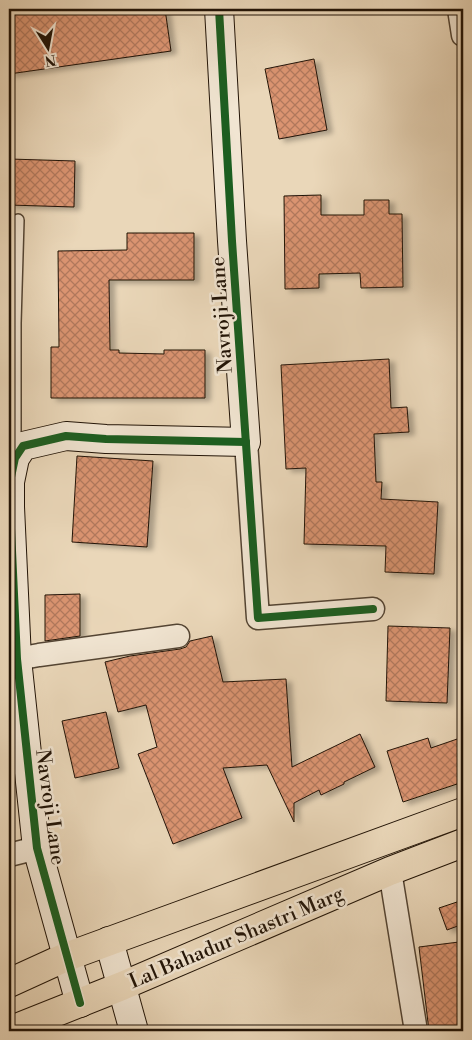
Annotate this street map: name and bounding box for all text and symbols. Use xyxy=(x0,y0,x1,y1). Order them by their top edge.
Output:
north arrow xyxy=(22,22,72,72)
text: N xyxy=(43,50,57,70)
street label: Navroji Lane xyxy=(206,256,239,374)
street label: Navroji Lane xyxy=(29,748,70,867)
street label: Lal Bahadur Shastri Marg xyxy=(125,881,348,995)

